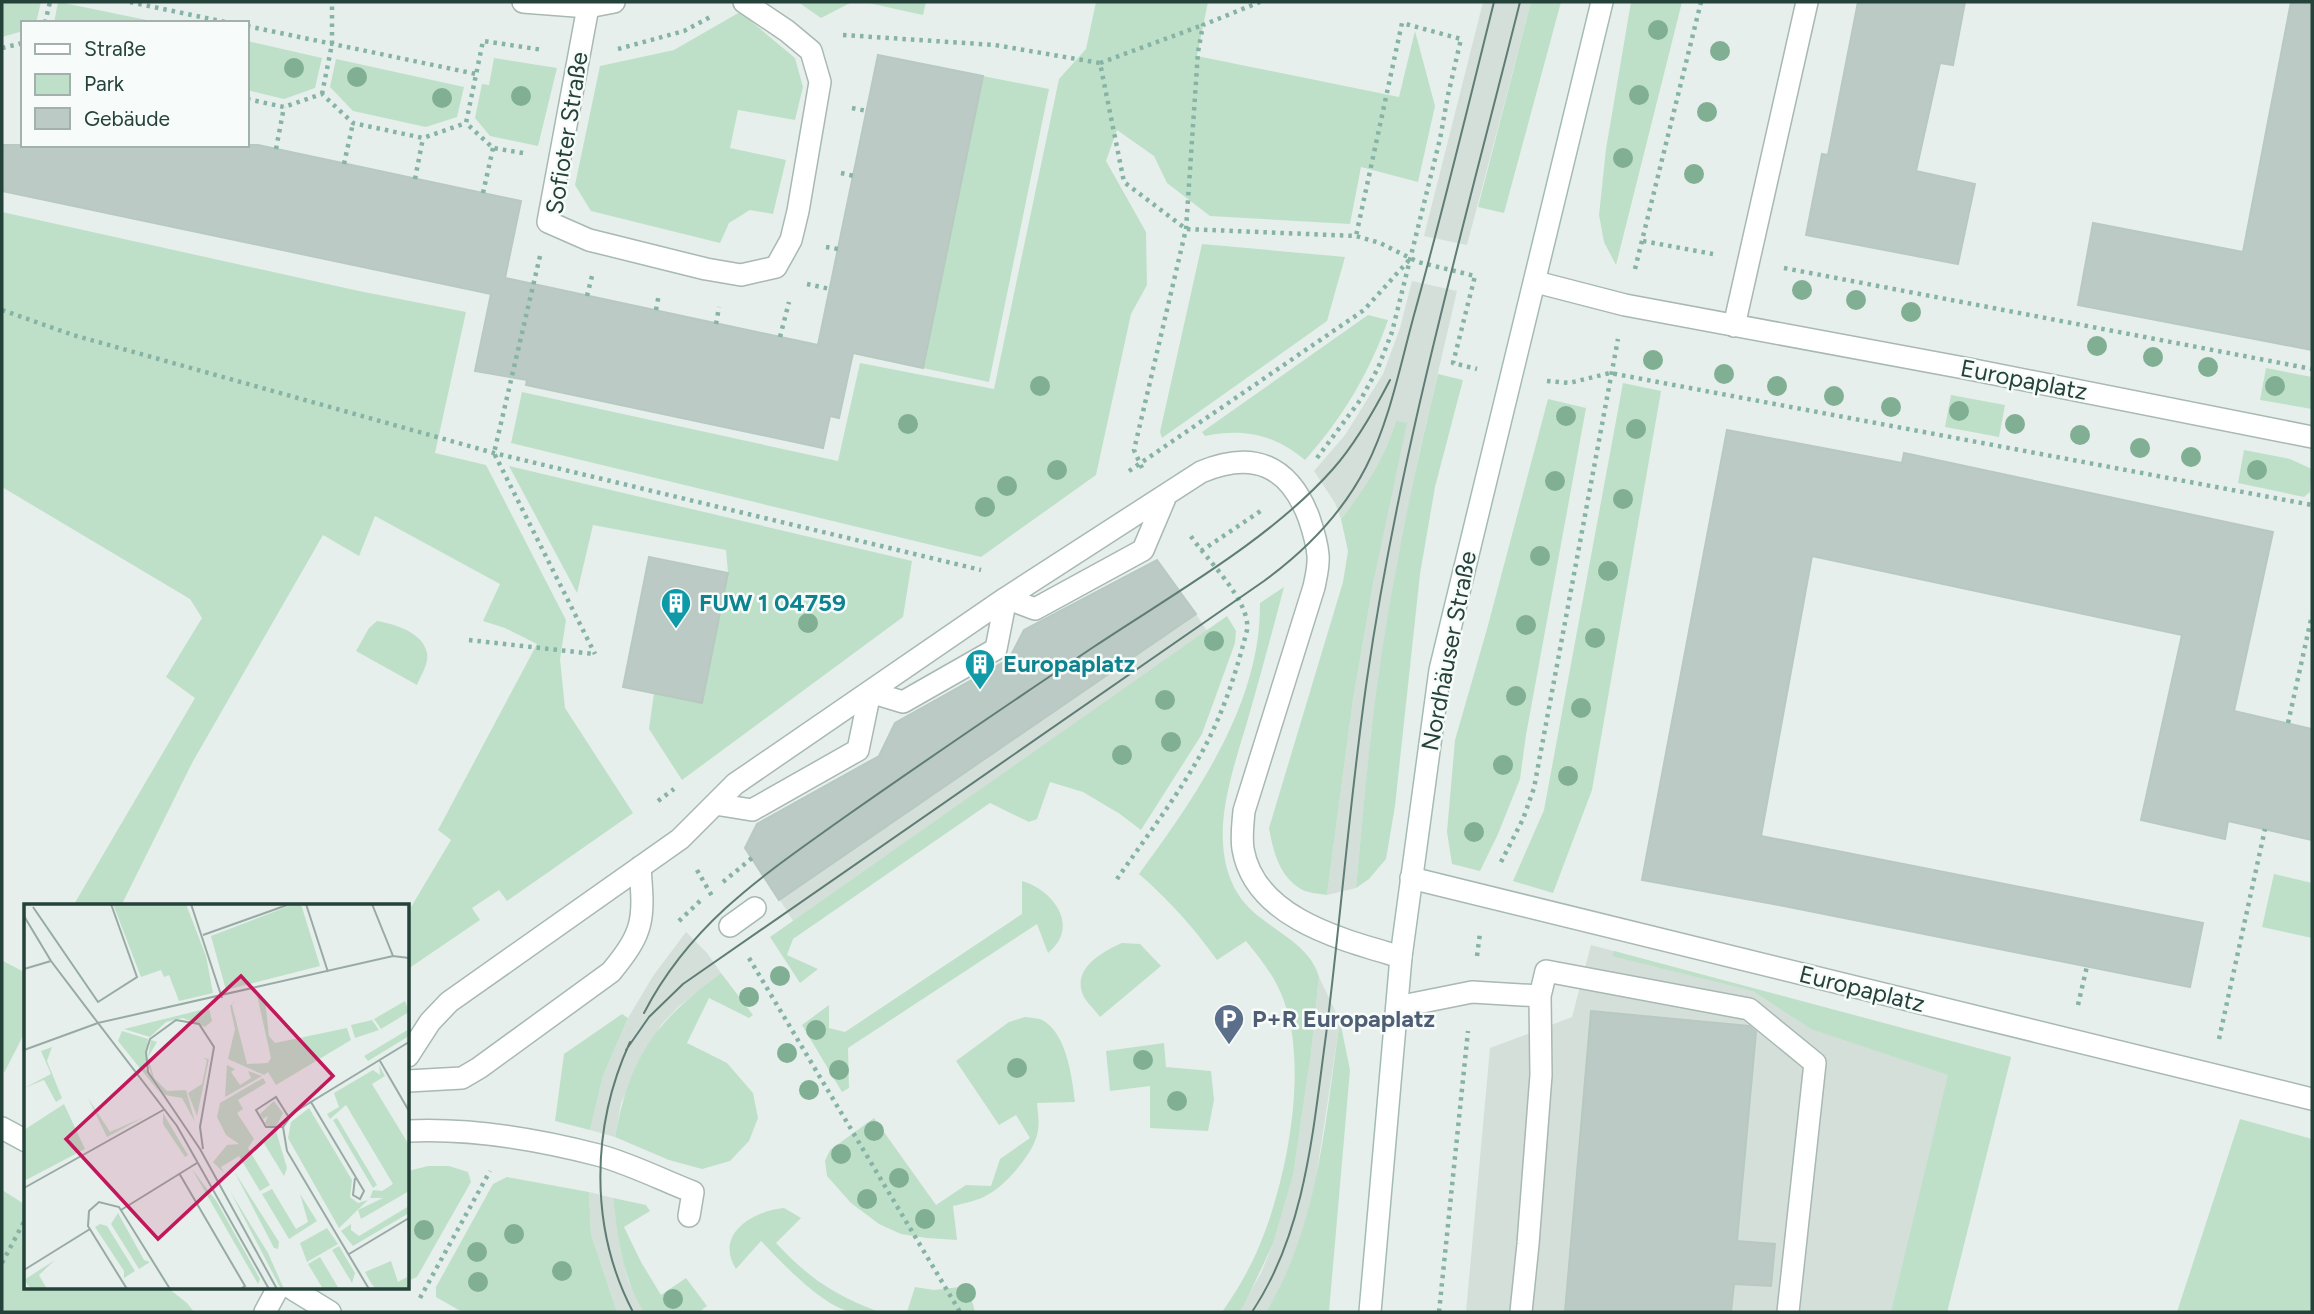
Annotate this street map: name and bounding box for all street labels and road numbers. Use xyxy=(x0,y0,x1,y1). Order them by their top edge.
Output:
street label: Sofioter Straße xyxy=(539,50,594,216)
street label: Europaplatz xyxy=(1958,353,2090,406)
street label: Nordhäuser Straße xyxy=(1415,549,1482,753)
street label: Europaplatz xyxy=(1796,959,1928,1018)

